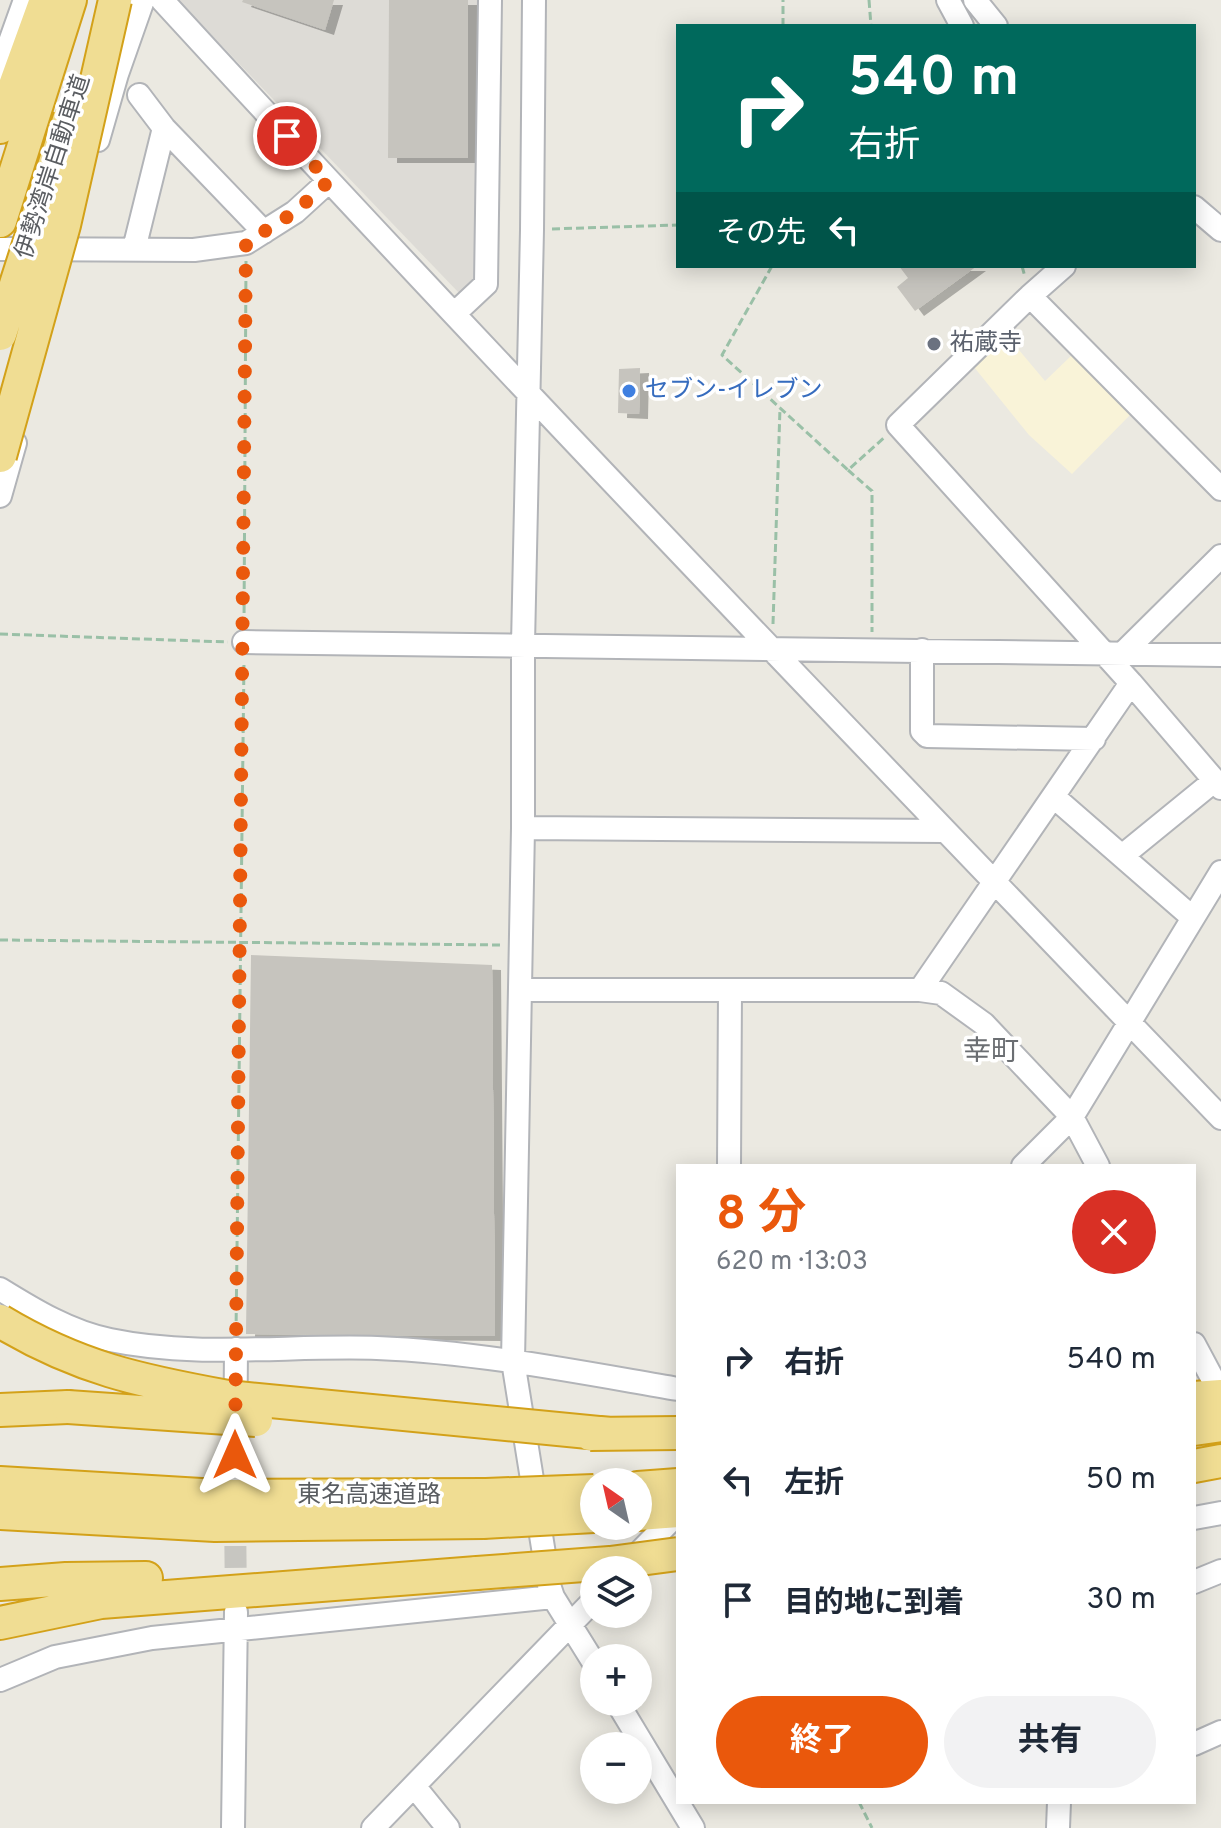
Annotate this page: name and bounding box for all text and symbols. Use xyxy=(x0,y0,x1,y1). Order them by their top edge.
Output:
text: 540 m xyxy=(848,45,1019,115)
icon: right xyxy=(716,56,820,160)
street label: 伊勢湾岸自動車道 xyxy=(10,71,98,263)
pin xyxy=(253,102,321,170)
icon: arrive xyxy=(265,114,309,158)
text: 右折 xyxy=(848,124,920,170)
icon: left xyxy=(822,208,866,252)
text: その先 xyxy=(716,216,806,253)
place label: 祐蔵寺 xyxy=(950,329,1022,359)
marker: 祐蔵寺 xyxy=(925,335,943,353)
place label: セブン-イレブン xyxy=(645,376,823,406)
marker: セブン-イレブン xyxy=(620,382,638,400)
district label: 幸町 xyxy=(963,1035,1019,1071)
text: 8 分 xyxy=(716,1186,806,1246)
button: close xyxy=(1072,1190,1156,1274)
text: 620 m · 13:03 xyxy=(716,1246,868,1279)
icon: right xyxy=(716,1338,760,1382)
text: 540 m xyxy=(1066,1342,1156,1379)
text: 右折 xyxy=(784,1346,844,1383)
position arrow xyxy=(193,1413,277,1497)
icon: left xyxy=(716,1458,760,1502)
text: 50 m xyxy=(1086,1462,1156,1499)
text: 左折 xyxy=(784,1466,844,1503)
north arrow xyxy=(580,1468,652,1540)
map controls xyxy=(580,1468,652,1804)
street label: 東名高速道路 xyxy=(297,1481,441,1511)
button: layers xyxy=(580,1556,652,1628)
icon: arrive xyxy=(716,1578,760,1622)
text: 30 m xyxy=(1087,1582,1156,1619)
text: 目的地に到着 xyxy=(784,1586,964,1623)
button: + xyxy=(580,1644,652,1716)
button: 終了 xyxy=(716,1696,928,1788)
button: 共有 xyxy=(944,1696,1156,1788)
button: − xyxy=(580,1732,652,1804)

